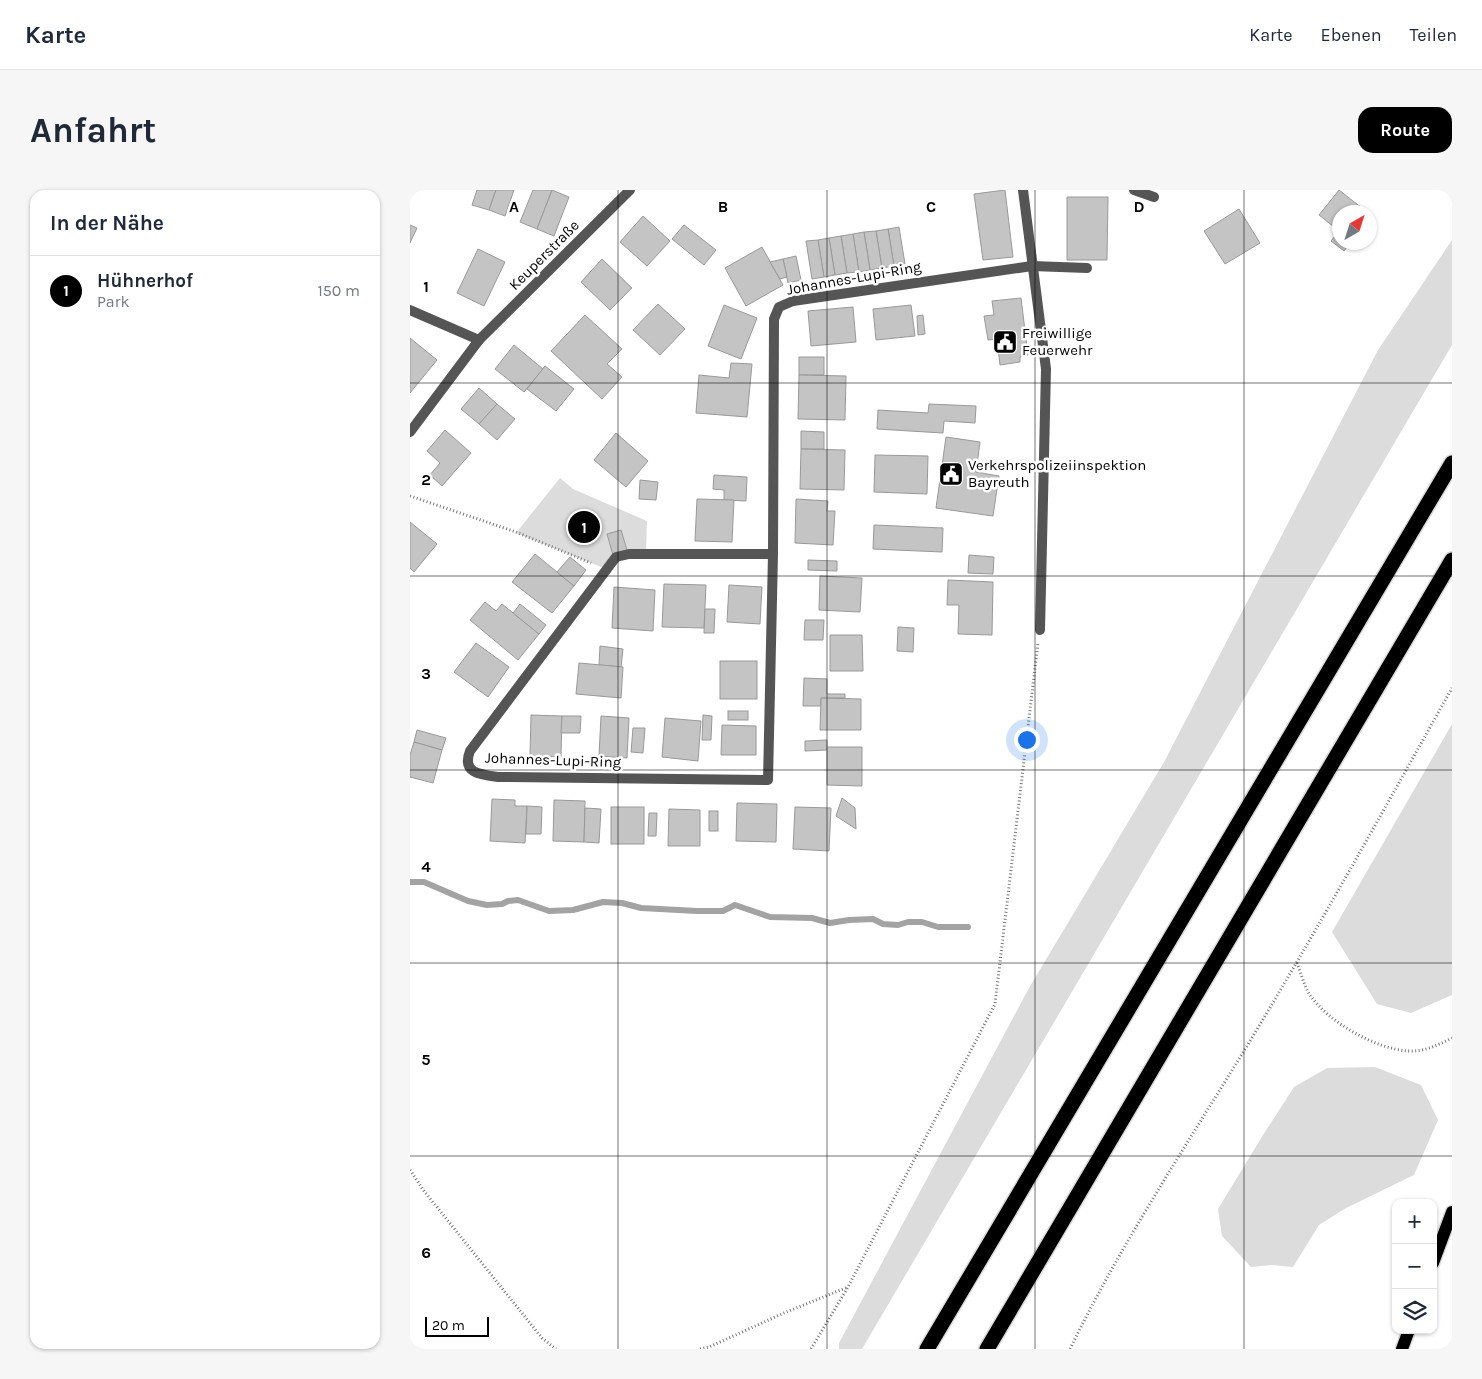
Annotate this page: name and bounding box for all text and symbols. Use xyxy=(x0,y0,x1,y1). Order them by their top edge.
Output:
text: Karte xyxy=(25,21,86,49)
text: Karte xyxy=(1249,24,1293,46)
text: Ebenen xyxy=(1321,24,1382,46)
text: Teilen xyxy=(1410,24,1457,46)
button: Route xyxy=(1358,107,1452,153)
text: Anfahrt xyxy=(30,110,156,151)
text: A xyxy=(509,197,519,216)
text: B xyxy=(718,197,728,216)
text: C xyxy=(926,197,936,216)
text: D xyxy=(1134,197,1145,216)
north arrow xyxy=(1332,205,1377,250)
text: In der Nähe xyxy=(50,211,164,235)
street label: Keuperstraße xyxy=(505,216,583,294)
street label: Johannes-Lupi-Ring xyxy=(785,257,923,299)
text: Hühnerhof xyxy=(97,270,193,292)
text: 1 xyxy=(423,277,429,296)
text: 1 xyxy=(63,281,69,300)
text: 150 m xyxy=(317,281,360,300)
text: Park xyxy=(97,292,129,311)
place label: Freiwillige Feuerwehr xyxy=(1022,324,1093,359)
public building icon: Freiwillige Feuerwehr xyxy=(992,329,1018,355)
place label: Verkehrspolizeiinspektion Bayreuth xyxy=(968,456,1146,491)
public building icon: Verkehrspolizeiinspektion Bayreuth xyxy=(938,461,964,487)
text: 2 xyxy=(421,470,431,489)
pin: 1 xyxy=(568,508,600,546)
text: 3 xyxy=(421,664,431,683)
your location xyxy=(1014,727,1040,753)
street label: Johannes-Lupi-Ring xyxy=(485,749,622,771)
text: 4 xyxy=(421,857,431,876)
text: 5 xyxy=(421,1050,431,1069)
map controls xyxy=(1392,1199,1437,1334)
button: + xyxy=(1392,1199,1437,1244)
text: 6 xyxy=(421,1243,431,1262)
button: − xyxy=(1392,1244,1437,1289)
button: layers xyxy=(1392,1289,1437,1334)
scale bar xyxy=(425,1314,489,1337)
text: 20 m xyxy=(432,1317,465,1334)

